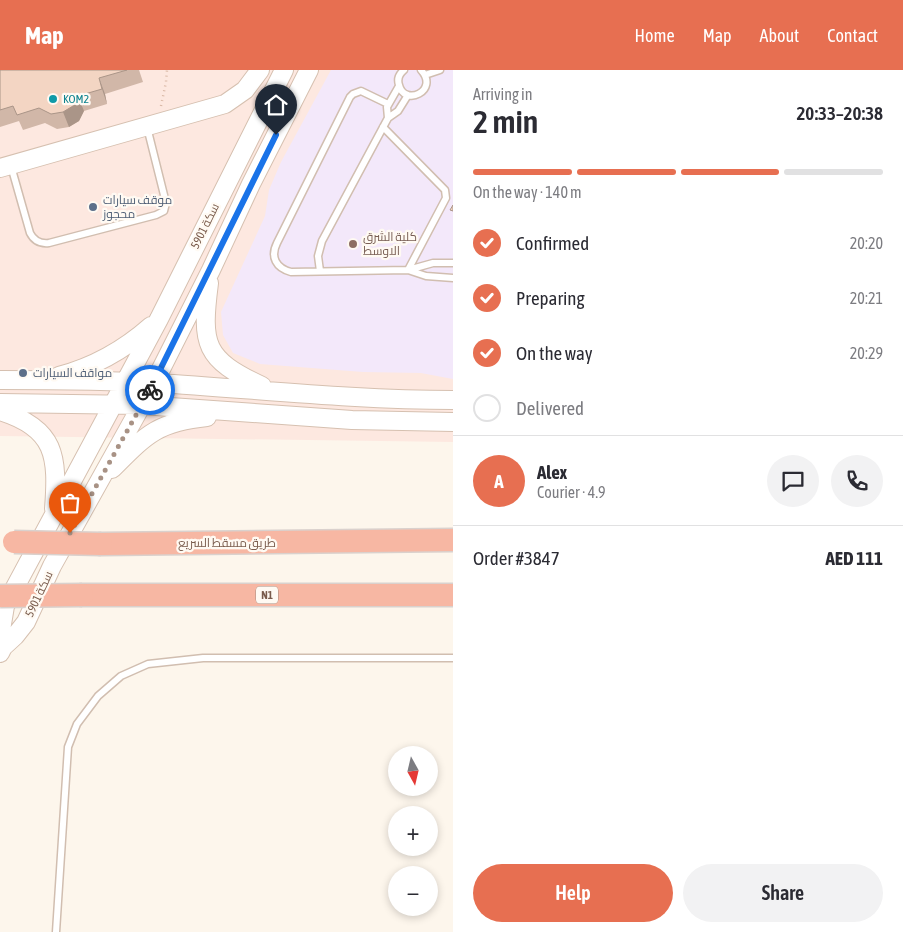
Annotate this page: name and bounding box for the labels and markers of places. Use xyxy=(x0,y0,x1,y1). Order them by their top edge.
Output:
pin xyxy=(255,84,297,135)
place label: KOM2 xyxy=(63,92,89,106)
marker: KOM2 xyxy=(47,93,59,105)
place label: موقف سيارات محجوز xyxy=(102,193,172,221)
marker: موقف سيارات محجوز xyxy=(87,201,99,213)
place label: كلية الشرق الاوسط xyxy=(363,230,417,258)
marker: كلية الشرق الاوسط xyxy=(347,238,359,250)
place label: مواقف السيارات xyxy=(33,366,112,380)
marker: مواقف السيارات xyxy=(17,367,29,379)
pin xyxy=(49,482,91,533)

